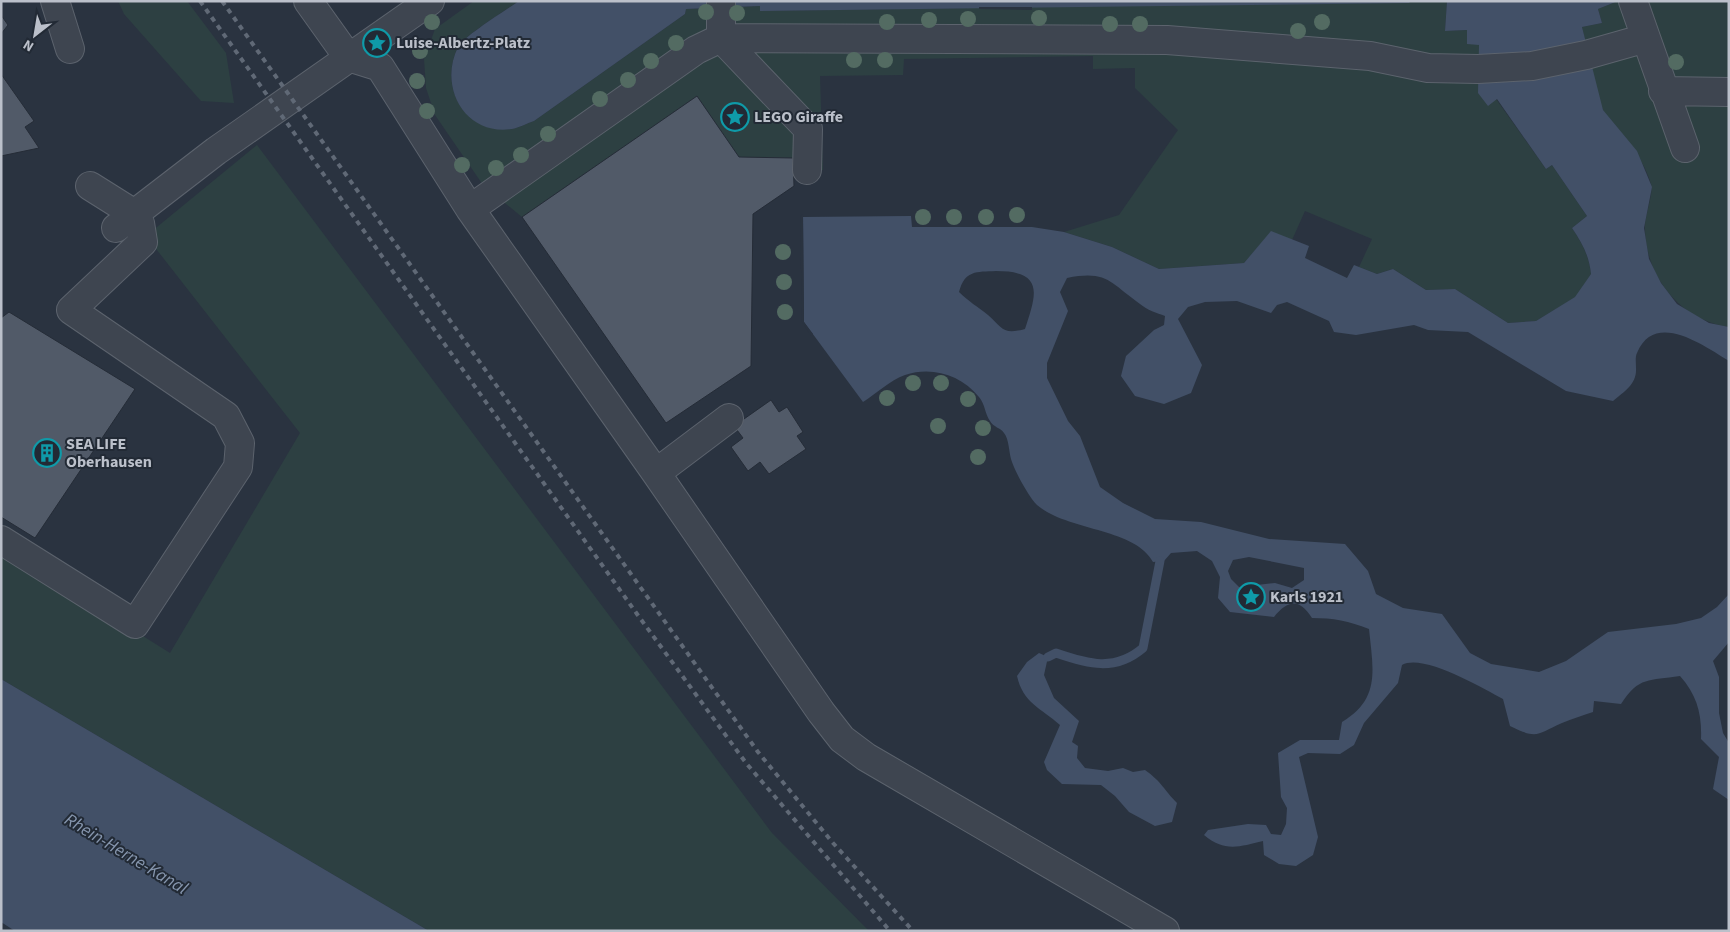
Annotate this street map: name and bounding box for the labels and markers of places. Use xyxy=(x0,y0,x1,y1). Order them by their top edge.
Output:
place icon: Luise-Albertz-Platz xyxy=(362,28,392,58)
place label: Luise-Albertz-Platz xyxy=(396,32,530,54)
place icon: LEGO Giraffe xyxy=(720,102,750,132)
place label: LEGO Giraffe xyxy=(754,106,843,128)
place label: SEA LIFE Oberhausen xyxy=(66,433,152,473)
building icon: SEA LIFE Oberhausen xyxy=(32,438,62,468)
place icon: Karls 1921 xyxy=(1236,582,1266,612)
place label: Karls 1921 xyxy=(1270,586,1343,608)

